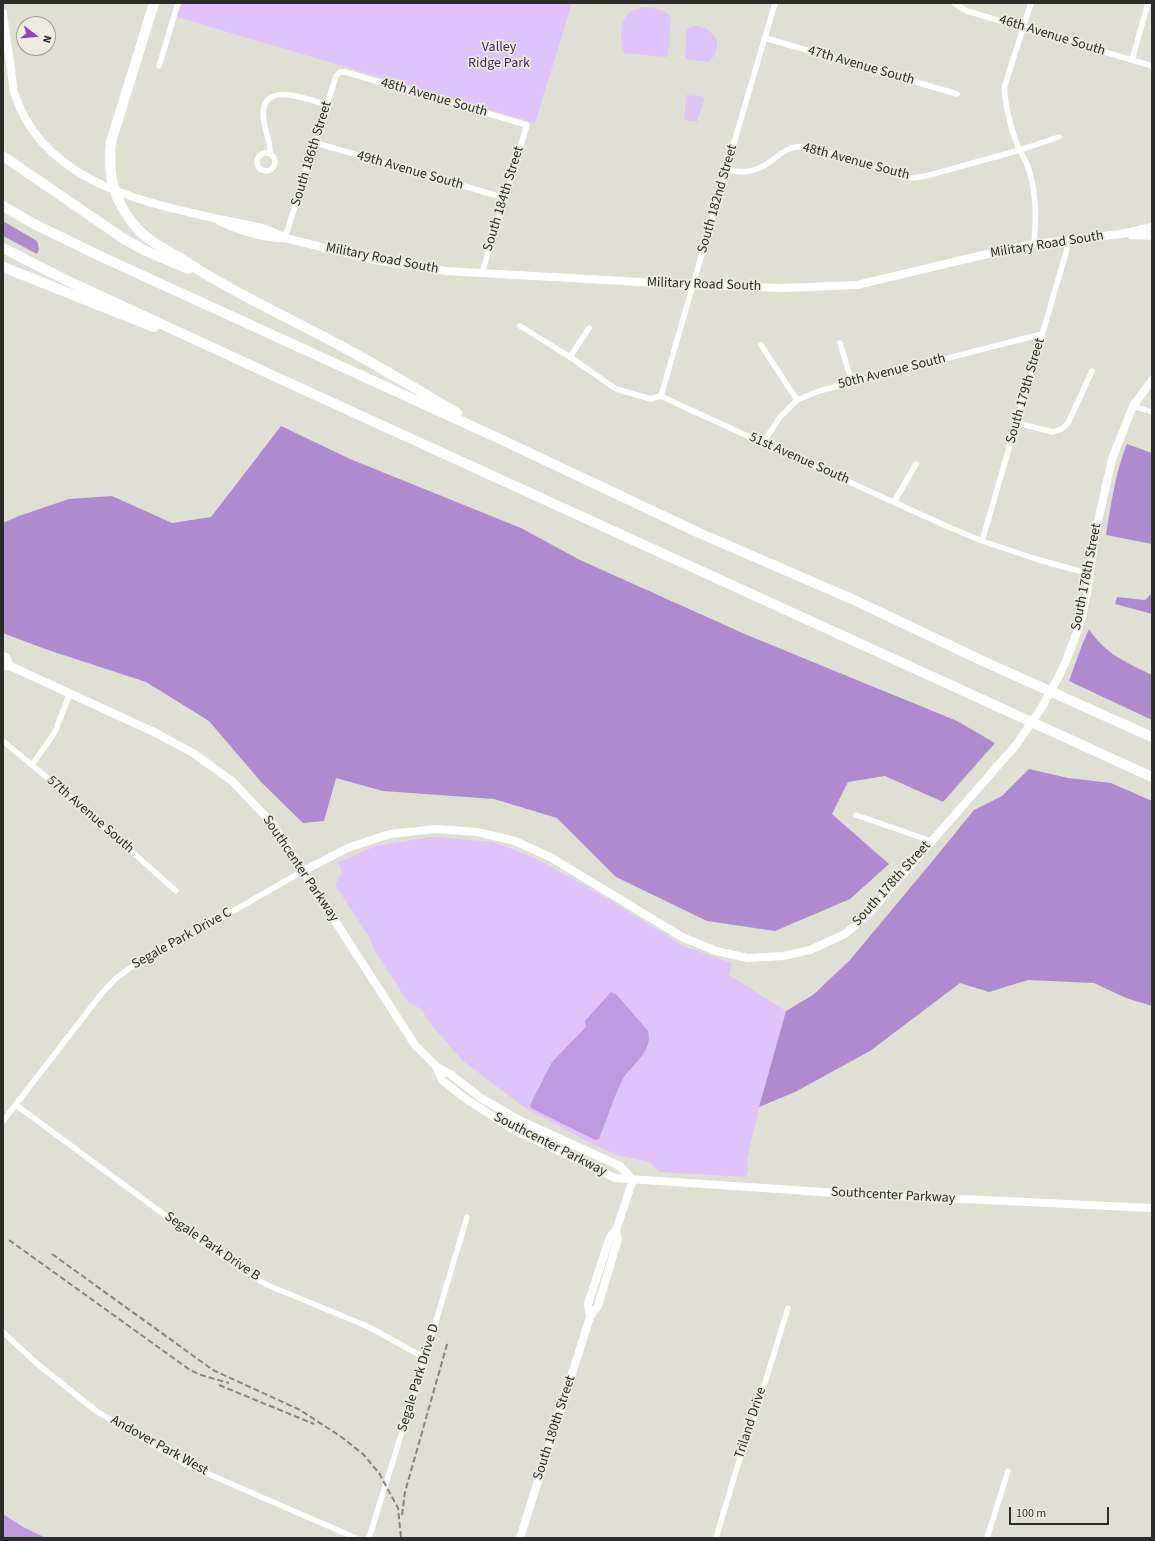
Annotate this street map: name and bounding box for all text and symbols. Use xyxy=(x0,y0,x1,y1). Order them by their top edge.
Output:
street label: 46th Avenue South xyxy=(997,12,1107,60)
north arrow xyxy=(16,16,56,56)
text: N xyxy=(39,34,55,45)
park label: Valley Ridge Park xyxy=(468,40,530,72)
street label: 47th Avenue South xyxy=(806,43,916,89)
street label: 48th Avenue South xyxy=(379,75,489,121)
street label: South 186th Street xyxy=(288,99,336,209)
street label: 48th Avenue South xyxy=(801,140,911,184)
street label: South 182nd Street xyxy=(694,143,742,255)
street label: South 184th Street xyxy=(480,144,528,254)
street label: 49th Avenue South xyxy=(355,148,465,194)
street label: Military Road South xyxy=(989,228,1105,262)
street label: Military Road South xyxy=(324,240,440,278)
street label: Military Road South xyxy=(646,275,762,295)
street label: South 179th Street xyxy=(1003,336,1049,446)
street label: 50th Avenue South xyxy=(837,351,947,393)
street label: 51st Avenue South xyxy=(746,429,852,489)
street label: South 178th Street xyxy=(1068,522,1106,632)
street label: 57th Avenue South xyxy=(43,773,137,857)
street label: Southcenter Parkway xyxy=(258,813,342,925)
street label: South 178th Street xyxy=(849,838,935,930)
street label: Segale Park Drive C xyxy=(129,905,235,973)
street label: Southcenter Parkway xyxy=(491,1109,609,1181)
street label: Southcenter Parkway xyxy=(830,1184,956,1208)
street label: Segale Park Drive B xyxy=(161,1209,263,1285)
street label: Segale Park Drive D xyxy=(395,1322,443,1434)
street label: South 180th Street xyxy=(530,1374,580,1482)
street label: Triland Drive xyxy=(732,1385,770,1461)
street label: Andover Park West xyxy=(107,1412,211,1480)
scale bar xyxy=(1011,1499,1111,1525)
text: 100 m xyxy=(1016,1505,1046,1522)

